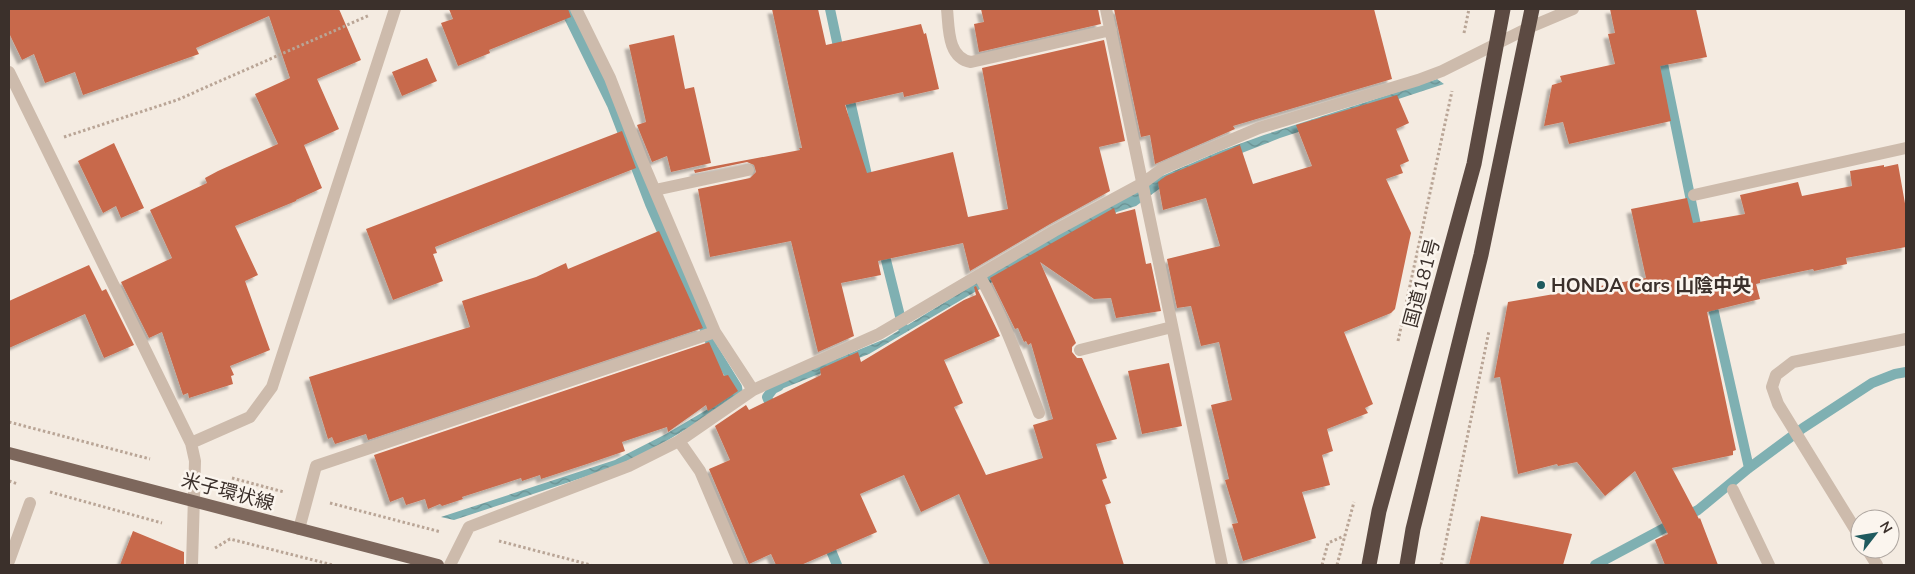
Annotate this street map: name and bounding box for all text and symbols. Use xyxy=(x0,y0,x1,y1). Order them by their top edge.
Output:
street label: 国道181号 xyxy=(1398,236,1444,330)
place label: HONDA Cars 山陰中央 xyxy=(1551,273,1751,297)
marker: HONDA Cars 山陰中央 xyxy=(1535,279,1547,291)
street label: 米子環状線 xyxy=(179,467,277,515)
north arrow xyxy=(1850,509,1900,559)
text: N xyxy=(1876,518,1897,536)

